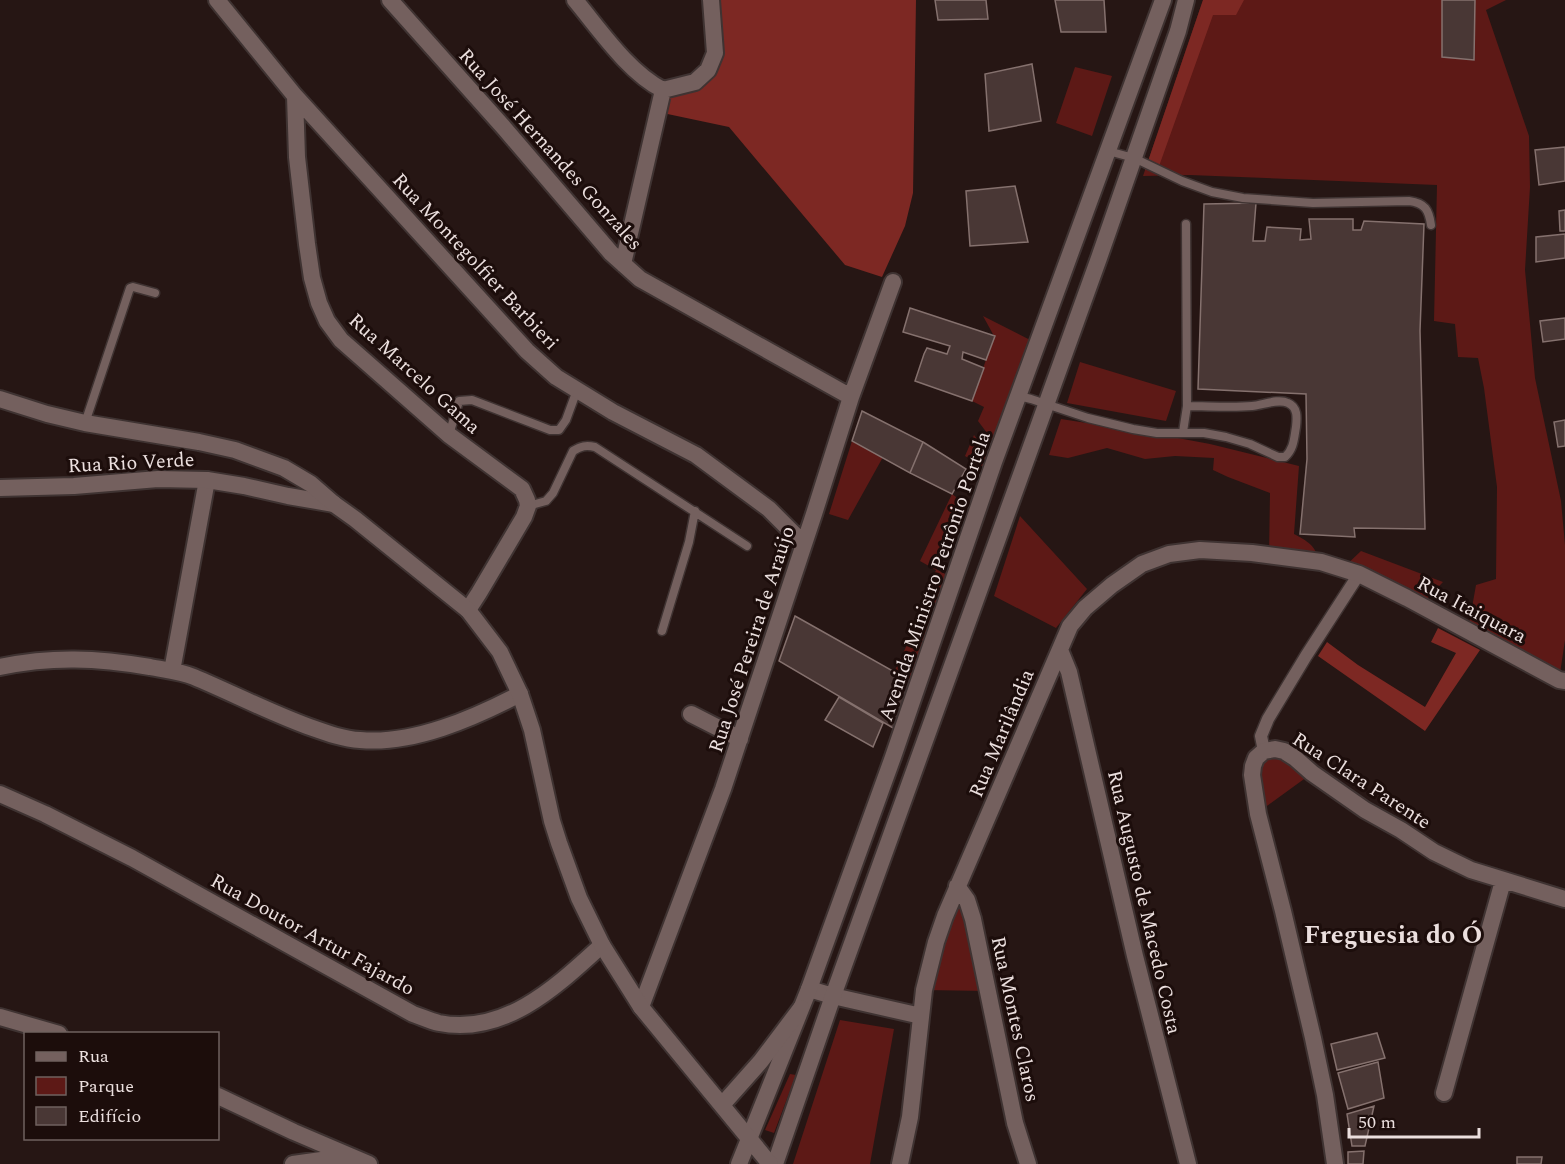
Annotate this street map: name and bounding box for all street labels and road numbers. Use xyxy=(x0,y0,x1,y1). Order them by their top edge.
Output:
street label: Rua José Hernandes Gonzales xyxy=(451,42,649,258)
street label: Rua Montegolfier Barbieri xyxy=(385,166,566,357)
street label: Rua Marcelo Gama xyxy=(341,306,487,442)
street label: Avenida Ministro Petrônio Portela xyxy=(871,427,999,725)
street label: Rua Rio Verde xyxy=(67,445,195,481)
street label: Rua José Pereira de Araújo xyxy=(701,522,803,756)
street label: Rua Itaiquara xyxy=(1411,568,1532,651)
street label: Rua Marilândia xyxy=(961,664,1043,802)
street label: Rua Clara Parente xyxy=(1286,725,1437,837)
street label: Rua Augusto de Macedo Costa xyxy=(1099,767,1189,1037)
street label: Rua Doutor Artur Fajardo xyxy=(205,866,420,1004)
street label: Rua Montes Claros xyxy=(983,934,1047,1105)

